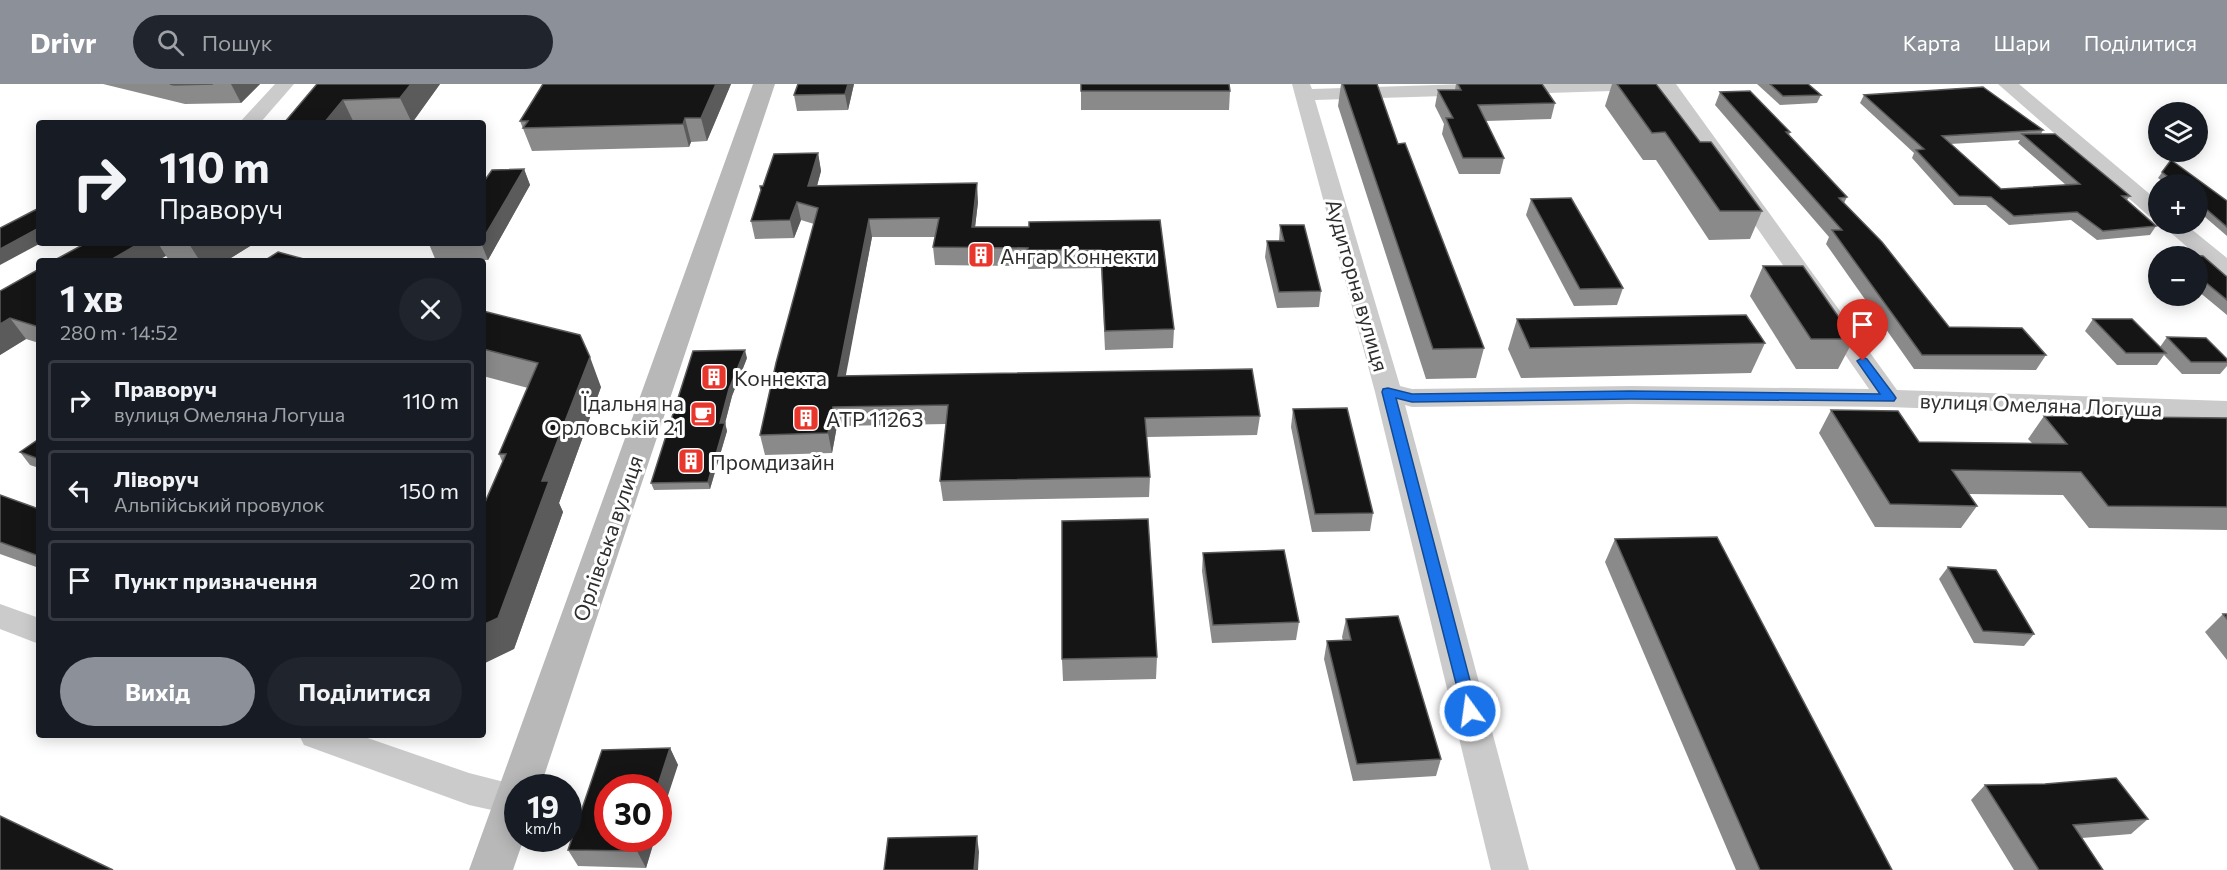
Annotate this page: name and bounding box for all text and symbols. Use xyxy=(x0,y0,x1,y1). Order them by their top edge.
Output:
search box xyxy=(133,15,553,69)
text: Drivr xyxy=(30,25,97,59)
icon: search xyxy=(154,26,187,59)
text: Пошук xyxy=(202,29,273,56)
text: Карта xyxy=(1903,30,1961,55)
text: Шари xyxy=(1994,30,2051,55)
text: Поділитися xyxy=(2084,30,2197,55)
map controls xyxy=(2148,102,2208,306)
button: layers xyxy=(2148,102,2208,162)
text: 110 m xyxy=(159,140,270,192)
icon: right xyxy=(60,144,138,222)
button: + xyxy=(2148,174,2208,234)
text: Праворуч xyxy=(159,192,283,225)
street label: Аудиторна вулиця xyxy=(1321,196,1395,374)
building icon: Ангар Коннекти xyxy=(966,240,996,270)
place label: Ангар Коннекти xyxy=(1000,243,1157,268)
button: − xyxy=(2148,246,2208,306)
text: 1 хв xyxy=(60,275,123,319)
button: close xyxy=(399,278,462,341)
pin xyxy=(1837,299,1888,361)
icon: arrive xyxy=(1846,308,1879,341)
text: 280 m · 14:52 xyxy=(60,320,178,344)
building icon: Коннекта xyxy=(699,362,729,392)
place label: Коннекта xyxy=(734,365,827,390)
text: Праворуч xyxy=(114,375,217,402)
icon: right xyxy=(63,384,96,417)
text: 110 m xyxy=(402,387,459,414)
street label: вулиця Омеляна Логуша xyxy=(1919,387,2163,421)
place label: Їдальня на Орловській 21 xyxy=(544,390,684,439)
cafe icon: Їдальня на Орловській 21 xyxy=(688,399,718,429)
text: вулиця Омеляна Логуша xyxy=(114,402,345,426)
building icon: ATP 11263 xyxy=(791,403,821,433)
place label: ATP 11263 xyxy=(826,406,924,431)
building icon: Промдизайн xyxy=(676,446,706,476)
place label: Промдизайн xyxy=(710,449,835,474)
street label: Орлівська вулиця xyxy=(567,452,647,624)
text: Ліворуч xyxy=(114,465,199,492)
icon: left xyxy=(63,474,96,507)
text: 150 m xyxy=(399,477,459,504)
text: Альпійський провулок xyxy=(114,492,325,516)
icon: arrive xyxy=(63,564,96,597)
text: Пункт призначення xyxy=(114,567,317,594)
text: 20 m xyxy=(409,567,459,594)
button: Вихід xyxy=(60,657,255,726)
button: Поділитися xyxy=(267,657,462,726)
position arrow xyxy=(1438,679,1502,743)
speed limit sign: 30 xyxy=(594,774,672,852)
text: 19 xyxy=(527,787,559,824)
text: km/h xyxy=(525,819,561,837)

